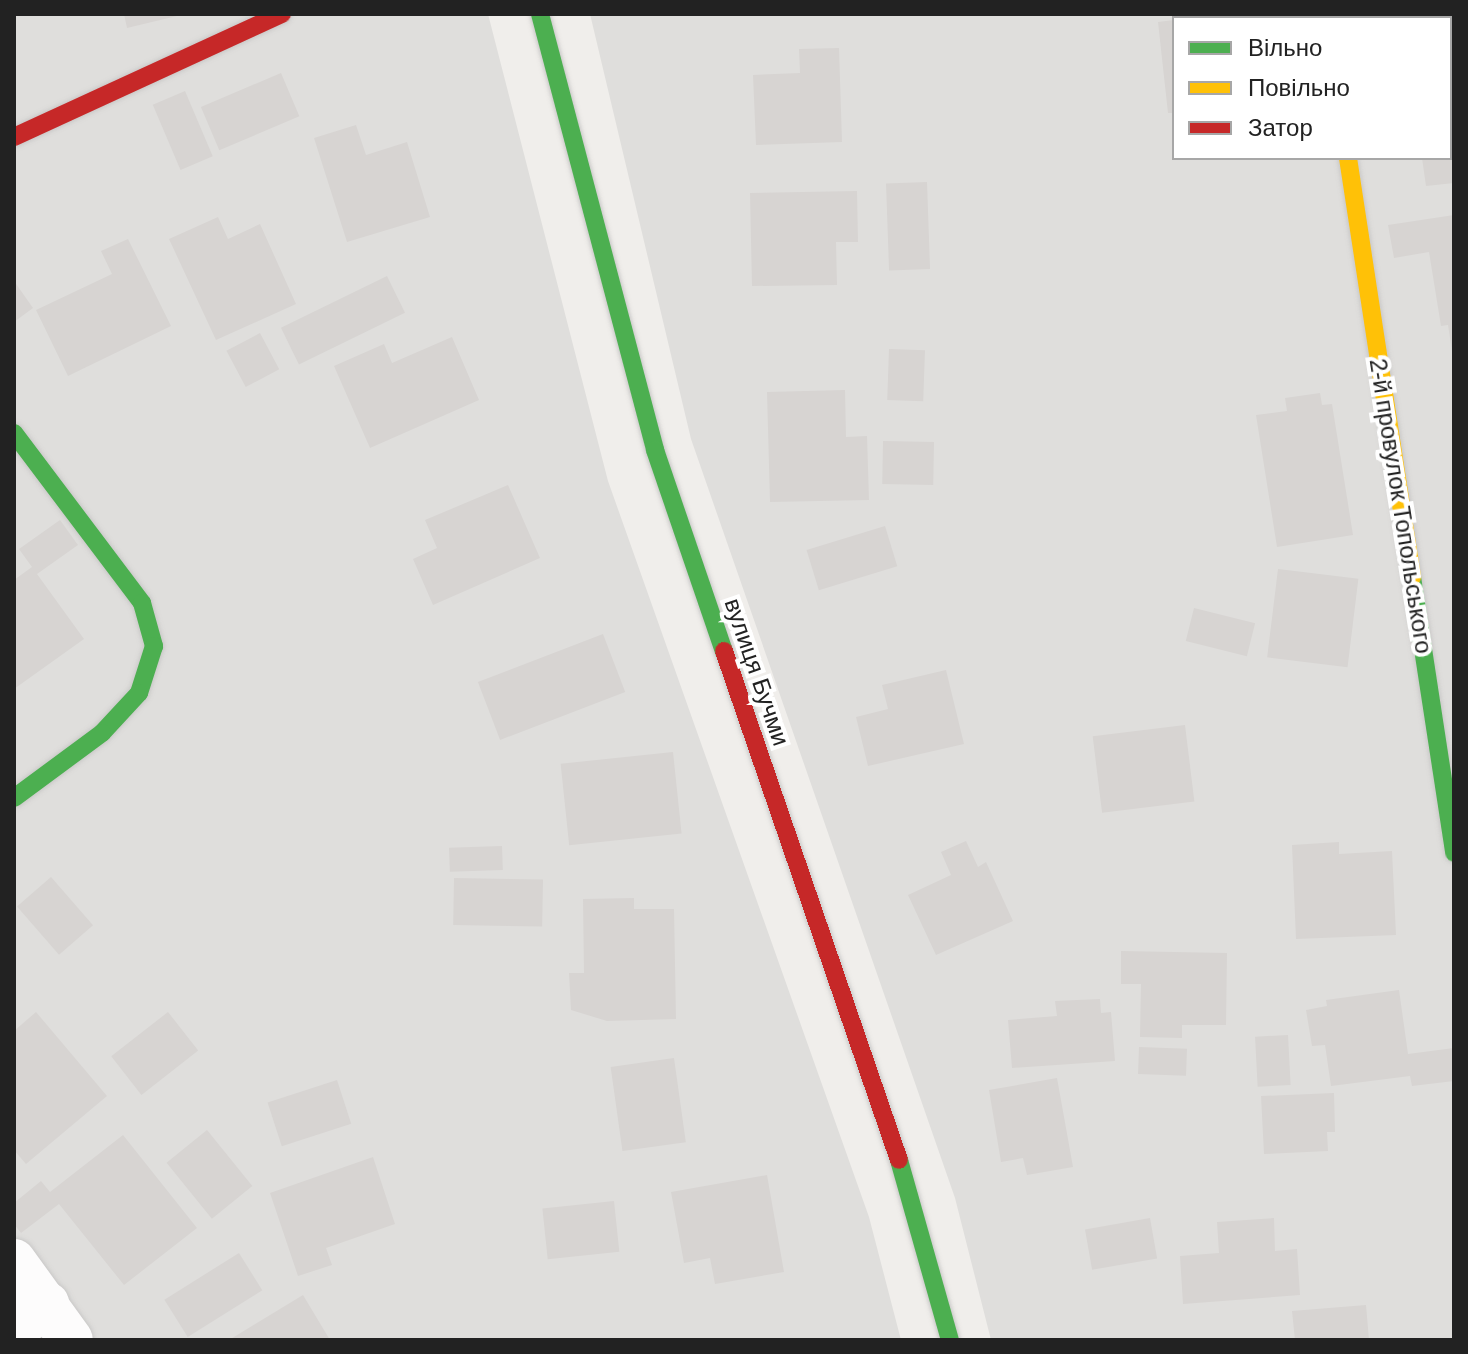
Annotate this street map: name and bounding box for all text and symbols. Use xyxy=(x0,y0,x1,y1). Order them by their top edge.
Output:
legend xyxy=(1172,16,1452,160)
text: Вільно xyxy=(1248,34,1322,61)
text: Повільно xyxy=(1248,74,1350,101)
text: Затор xyxy=(1248,114,1313,141)
street label: 2-й провулок Топольського xyxy=(1363,356,1439,656)
street label: вулиця Бучми xyxy=(718,594,796,750)

